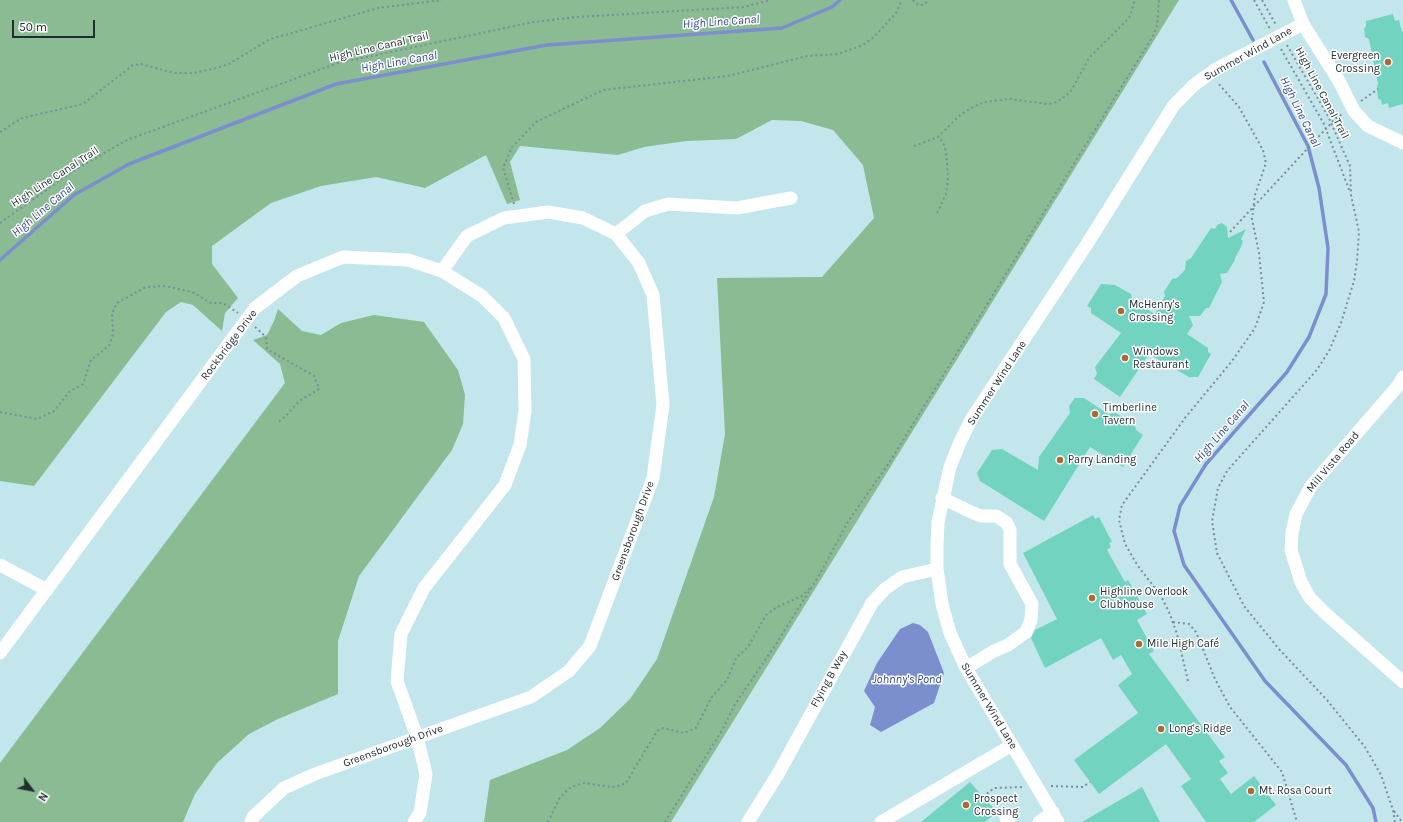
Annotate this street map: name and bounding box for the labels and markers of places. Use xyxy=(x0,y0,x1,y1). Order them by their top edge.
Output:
place label: Evergreen Crossing xyxy=(1331,49,1380,75)
marker: Evergreen Crossing xyxy=(1383,57,1393,67)
place label: McHenry's Crossing xyxy=(1129,298,1180,324)
marker: McHenry's Crossing xyxy=(1116,306,1126,316)
place label: Windows Restaurant xyxy=(1133,345,1189,371)
marker: Windows Restaurant xyxy=(1120,353,1130,363)
place label: Timberline Tavern xyxy=(1103,401,1157,427)
marker: Timberline Tavern xyxy=(1090,409,1100,419)
place label: Parry Landing xyxy=(1068,453,1136,467)
marker: Parry Landing xyxy=(1055,455,1065,465)
place label: Highline Overlook Clubhouse xyxy=(1100,585,1188,611)
marker: Highline Overlook Clubhouse xyxy=(1087,593,1097,603)
place label: Mile High Café xyxy=(1147,637,1219,651)
marker: Mile High Café xyxy=(1134,639,1144,649)
place label: Long's Ridge xyxy=(1169,722,1231,736)
marker: Long's Ridge xyxy=(1156,724,1166,734)
place label: Mt. Rosa Court xyxy=(1259,784,1332,798)
marker: Mt. Rosa Court xyxy=(1246,786,1256,796)
place label: Prospect Crossing xyxy=(974,792,1018,818)
marker: Prospect Crossing xyxy=(961,800,971,810)

